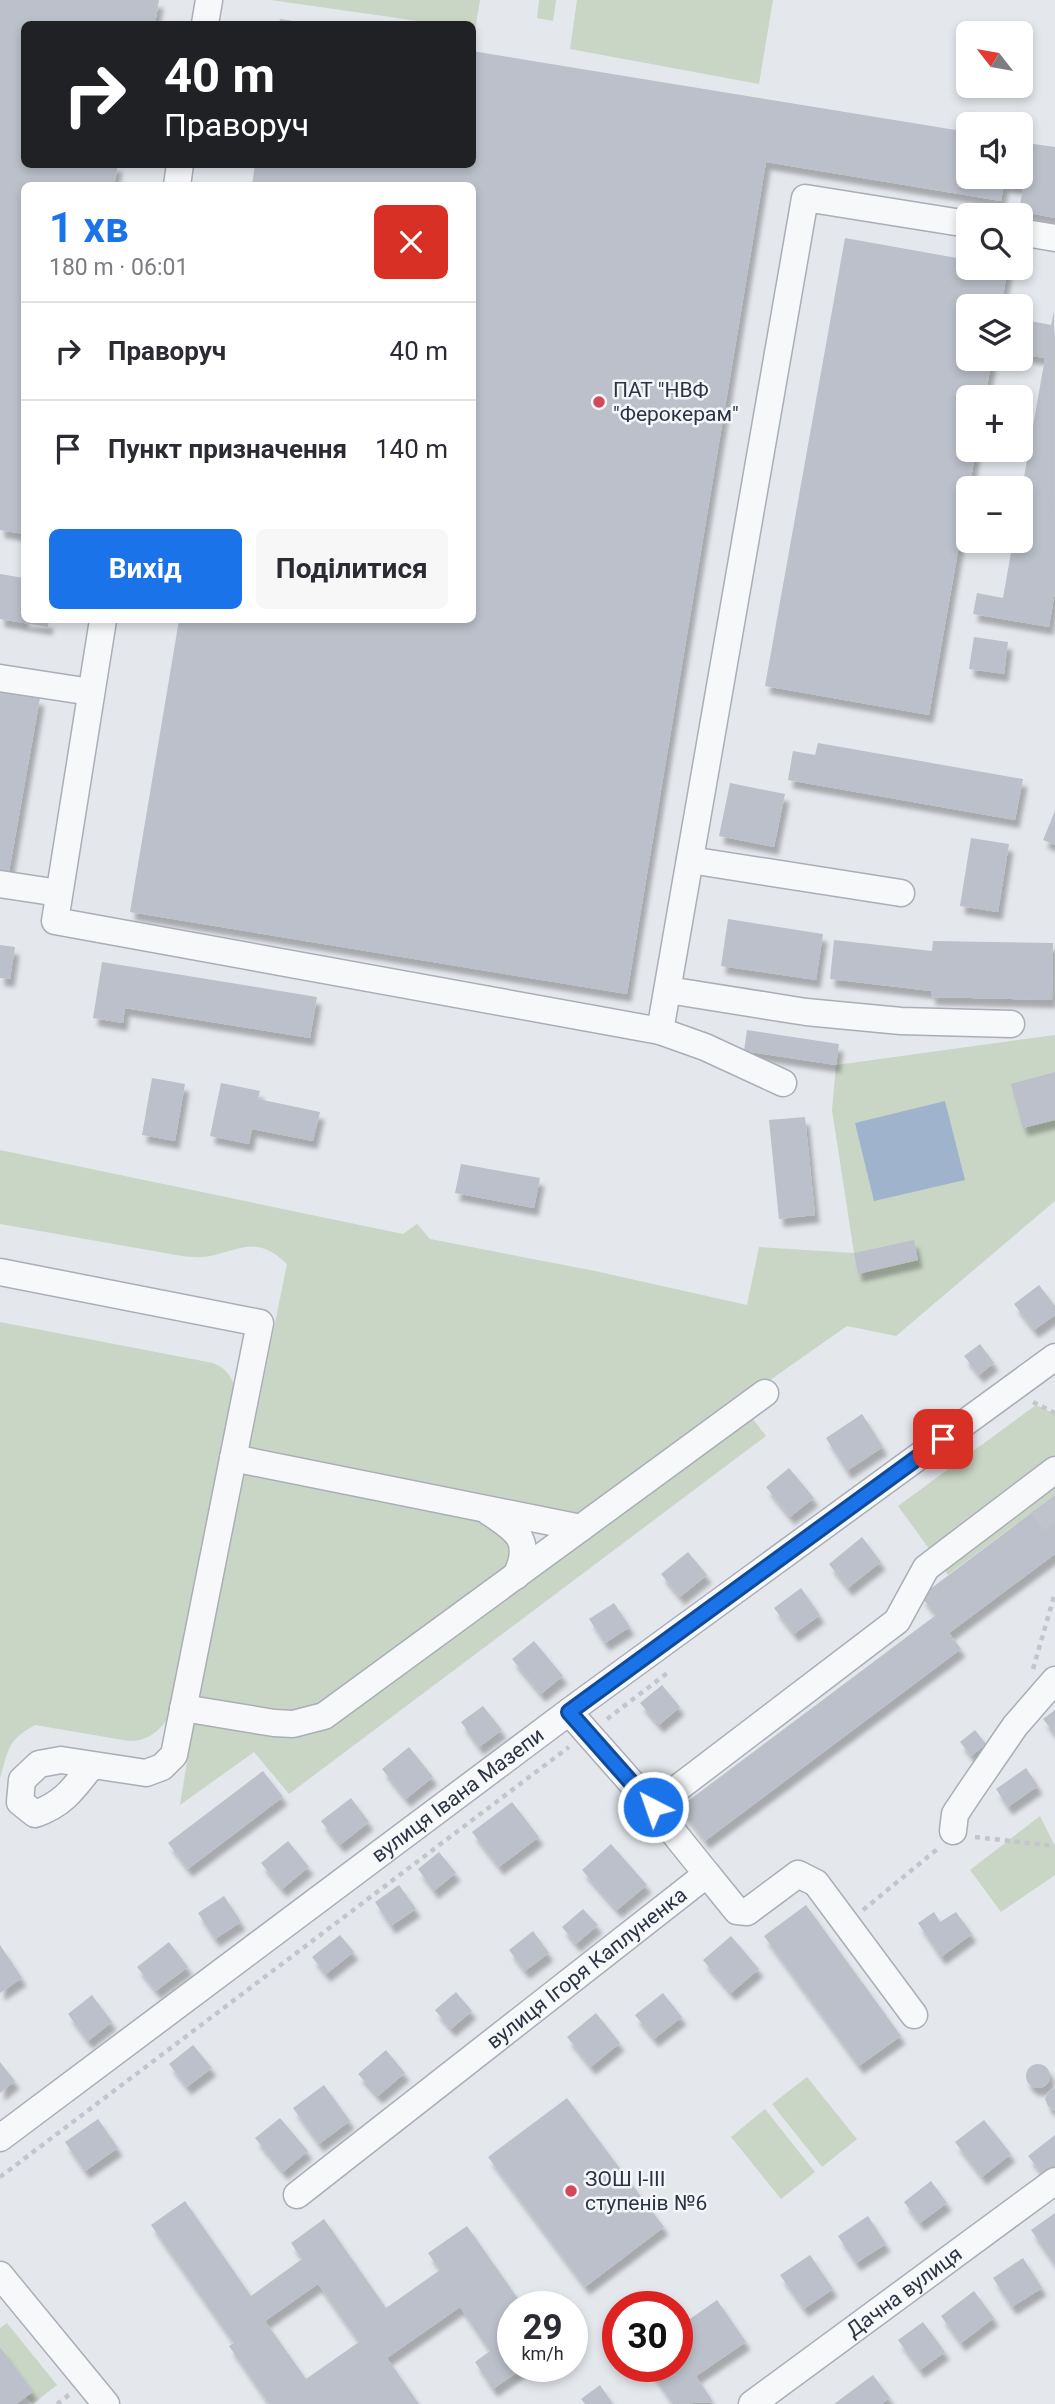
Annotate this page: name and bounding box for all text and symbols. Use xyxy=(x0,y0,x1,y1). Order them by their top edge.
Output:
north arrow xyxy=(956,21,1032,98)
map controls xyxy=(956,21,1033,553)
text: 40 m xyxy=(164,47,275,104)
icon: right xyxy=(49,49,140,140)
text: Праворуч xyxy=(164,106,309,144)
button: sound xyxy=(956,112,1033,189)
text: 1 хв xyxy=(49,203,129,252)
button: search xyxy=(956,203,1033,280)
button: close xyxy=(374,205,448,279)
text: 180 m · 06:01 xyxy=(49,254,188,281)
button: layers xyxy=(956,294,1033,371)
icon: right xyxy=(49,332,87,370)
text: Праворуч xyxy=(108,336,226,366)
text: 40 m xyxy=(390,336,448,366)
place label: ПАТ "НВФ "Ферокерам" xyxy=(613,378,739,426)
button: + xyxy=(956,385,1033,462)
marker: ПАТ "НВФ "Ферокерам" xyxy=(591,394,607,410)
icon: arrive xyxy=(49,430,87,468)
text: Пункт призначення xyxy=(108,434,347,464)
text: 140 m xyxy=(375,434,448,464)
button: − xyxy=(956,476,1033,553)
button: Вихід xyxy=(49,529,242,609)
button: Поділитися xyxy=(256,529,448,609)
pin xyxy=(913,1409,973,1469)
icon: arrive xyxy=(924,1420,962,1458)
street label: вулиця Івана Мазепи xyxy=(367,1723,549,1867)
position arrow xyxy=(616,1770,690,1844)
street label: вулиця Ігоря Каплуненка xyxy=(482,1882,691,2054)
place label: ЗОШ І-ІІІ ступенів №6 xyxy=(585,2167,707,2215)
marker: ЗОШ І-ІІІ ступенів №6 xyxy=(563,2183,579,2199)
street label: Дачна вулиця xyxy=(842,2242,967,2342)
speed limit sign: 30 xyxy=(602,2291,693,2382)
text: 29 xyxy=(522,2307,563,2348)
text: km/h xyxy=(521,2343,564,2364)

